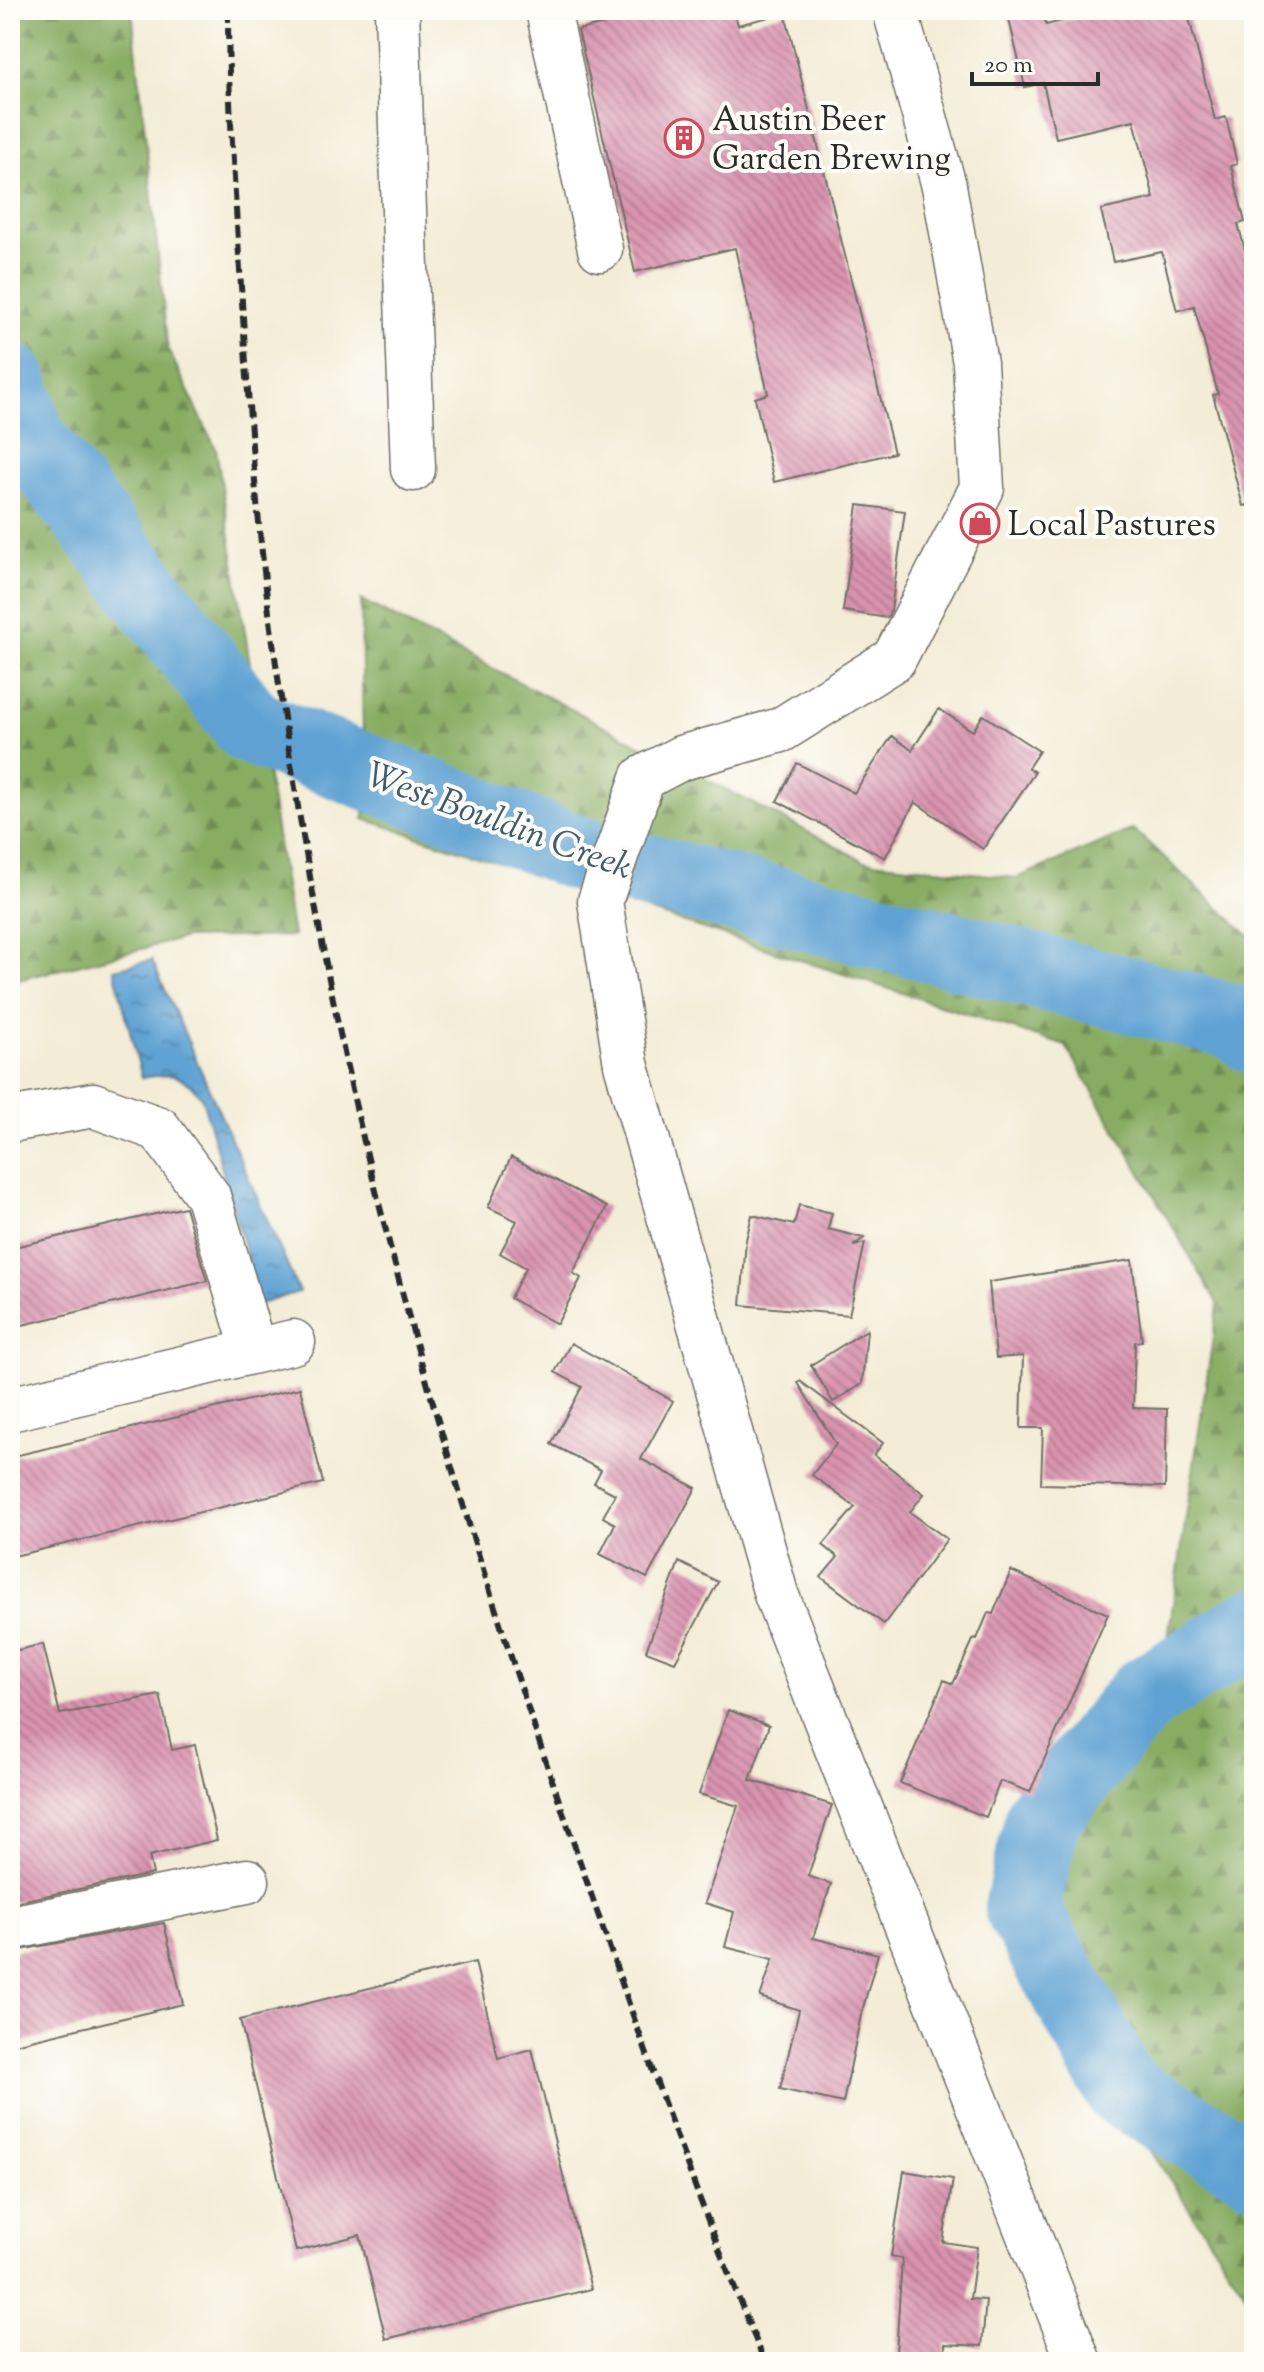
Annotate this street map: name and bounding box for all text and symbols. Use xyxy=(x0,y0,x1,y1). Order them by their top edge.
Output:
scale bar xyxy=(972,36,1098,86)
text: 20 m xyxy=(984,49,1033,83)
place label: Austin Beer Garden Brewing xyxy=(712,97,951,185)
building icon: Austin Beer Garden Brewing xyxy=(663,117,705,159)
shop icon: Local Pastures xyxy=(959,502,1001,544)
place label: Local Pastures xyxy=(1008,502,1216,551)
water label: West Bouldin Creek xyxy=(359,751,639,895)

